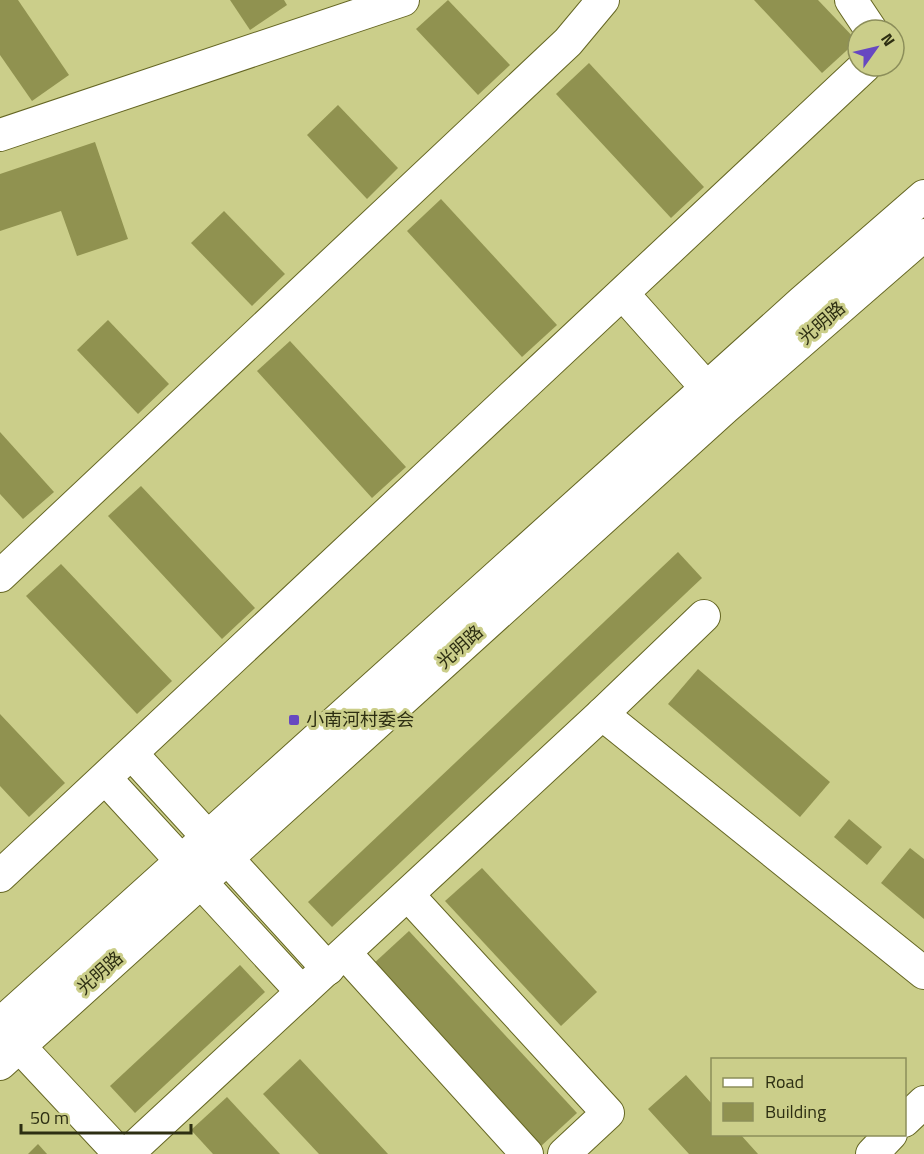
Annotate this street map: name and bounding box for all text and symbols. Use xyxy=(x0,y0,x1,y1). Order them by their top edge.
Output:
north arrow xyxy=(846,18,906,78)
text: N xyxy=(875,28,901,51)
street label: 光明路 xyxy=(792,295,851,351)
street label: 光明路 xyxy=(431,619,489,675)
place label: 小南河村委会 xyxy=(306,706,414,733)
marker: 小南河村委会 xyxy=(287,713,301,727)
street label: 光明路 xyxy=(71,945,129,1001)
legend xyxy=(711,1058,906,1136)
text: Road xyxy=(765,1068,804,1095)
scale bar xyxy=(21,1097,190,1135)
text: Building xyxy=(765,1098,826,1125)
text: 50 m xyxy=(30,1104,69,1131)

